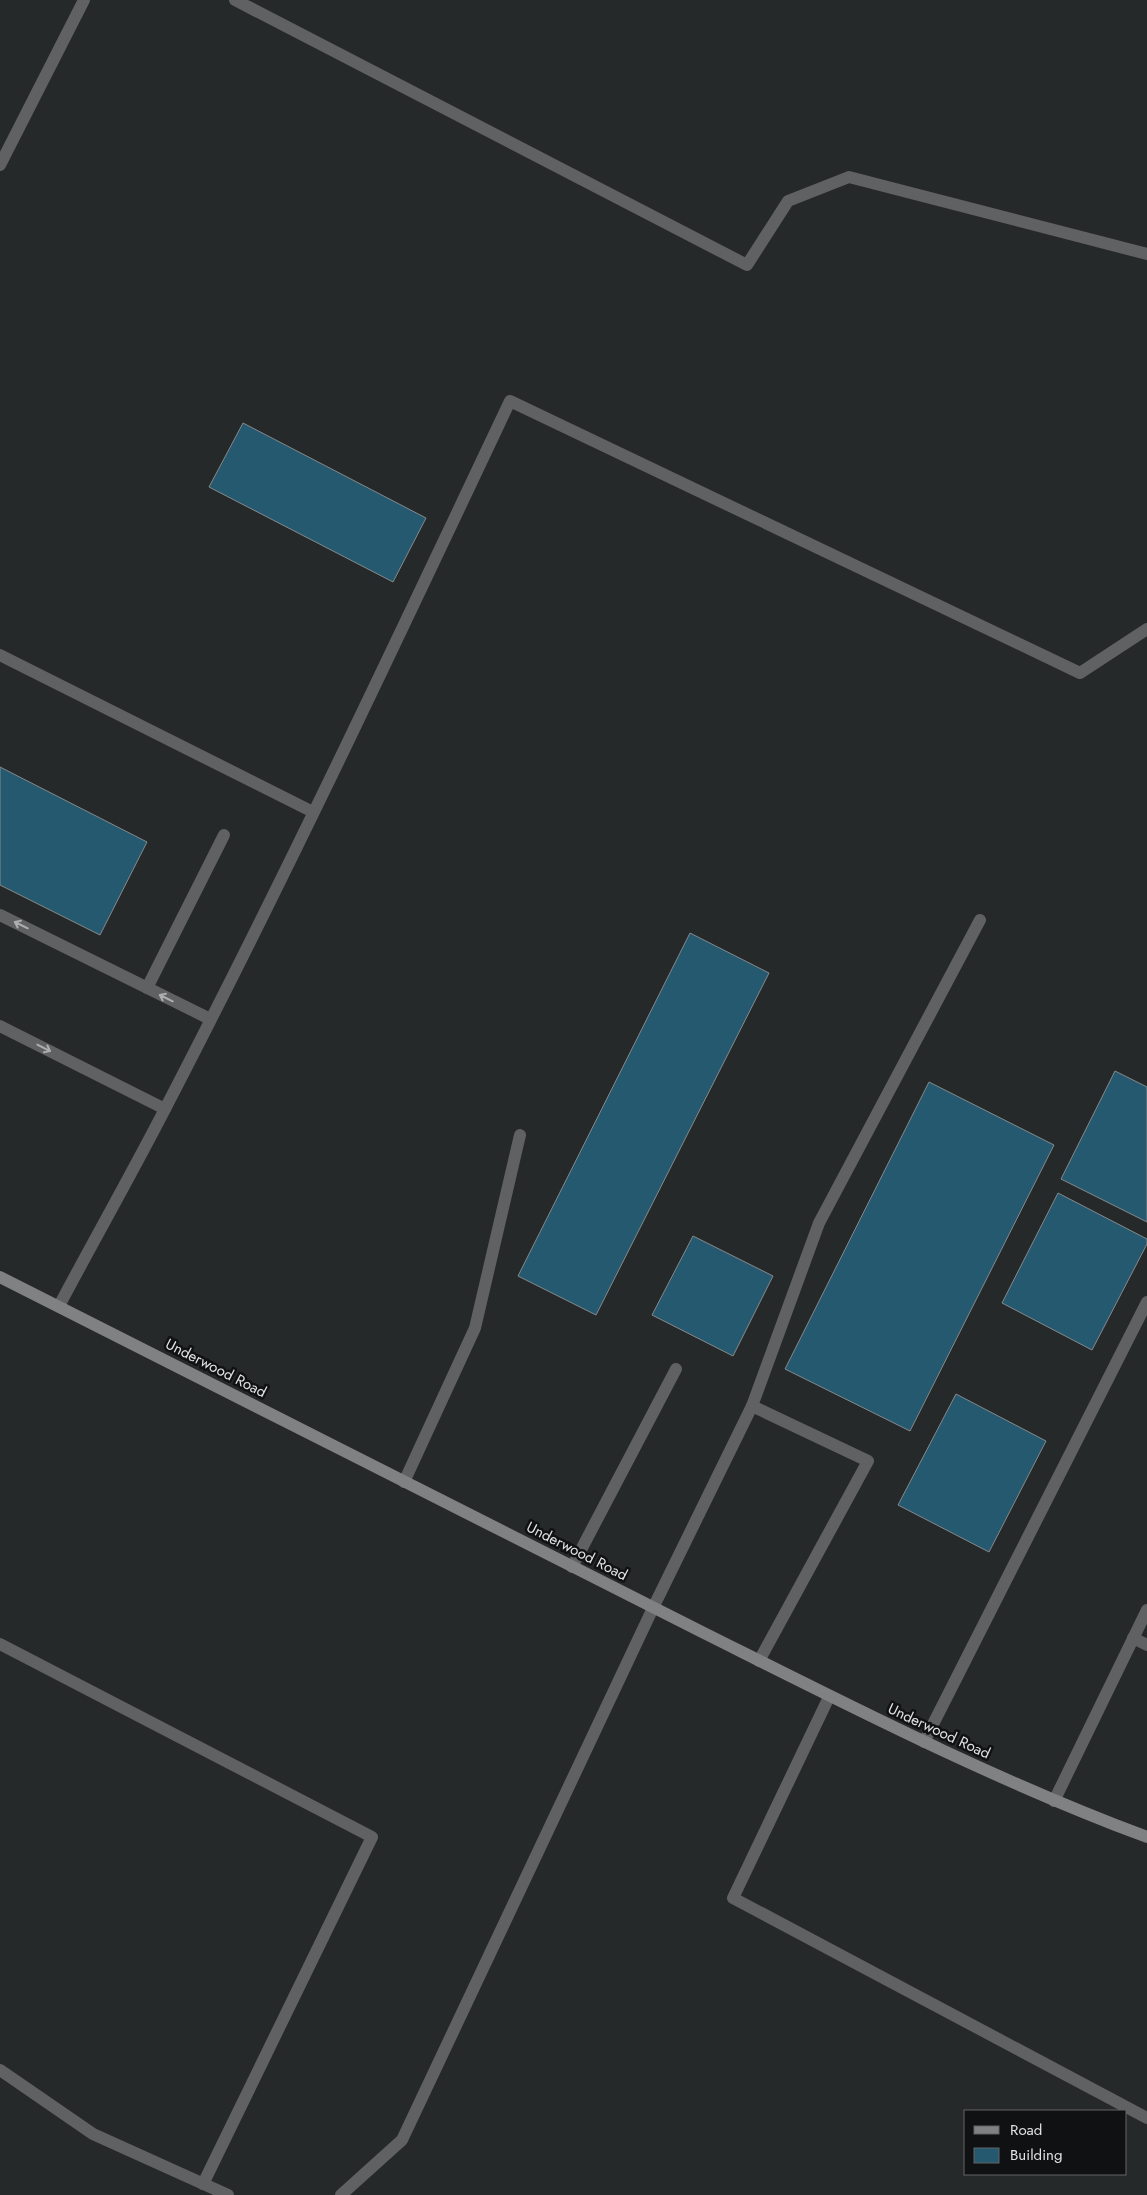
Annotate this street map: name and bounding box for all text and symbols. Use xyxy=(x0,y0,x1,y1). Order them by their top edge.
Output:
one-way arrow xyxy=(14,920,29,930)
one-way arrow xyxy=(159,993,174,1003)
one-way arrow xyxy=(36,1043,51,1053)
street label: Underwood Road xyxy=(162,1333,270,1403)
street label: Underwood Road xyxy=(523,1516,631,1586)
street label: Underwood Road xyxy=(884,1698,994,1764)
legend xyxy=(964,2110,1127,2175)
text: Road xyxy=(1010,2119,1042,2141)
text: Building xyxy=(1010,2144,1062,2166)

